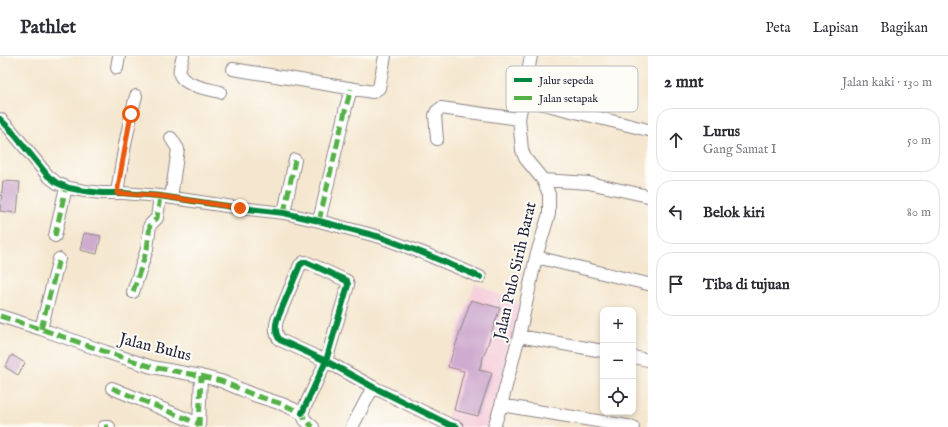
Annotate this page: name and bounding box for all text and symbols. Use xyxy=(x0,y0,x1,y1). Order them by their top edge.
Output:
text: Pathlet xyxy=(20,16,76,40)
text: Peta xyxy=(765,19,791,37)
text: Lapisan xyxy=(813,19,858,37)
text: Bagikan xyxy=(880,19,928,37)
legend xyxy=(506,66,638,112)
text: 2 mnt xyxy=(664,72,704,93)
text: Jalur sepeda xyxy=(537,74,594,88)
text: Jalan kaki · 130 m xyxy=(842,74,932,91)
text: Jalan setapak xyxy=(537,92,598,106)
route start xyxy=(122,105,140,123)
text: Lurus xyxy=(703,122,740,141)
icon: ahead xyxy=(665,129,687,151)
text: 50 m xyxy=(907,132,931,149)
text: Gang Samat I xyxy=(703,141,777,158)
route end xyxy=(231,199,249,217)
street label: Jalan Pulo Sirih Barat xyxy=(490,200,542,344)
icon: left xyxy=(665,201,687,223)
text: Belok kiri xyxy=(703,203,765,222)
text: 80 m xyxy=(907,204,931,221)
icon: arrive xyxy=(665,273,687,295)
text: Tiba di tujuan xyxy=(703,275,790,294)
map controls xyxy=(600,307,636,415)
button: + xyxy=(600,307,636,343)
street label: Jalan Bulus xyxy=(115,329,193,367)
button: − xyxy=(600,343,636,379)
button: locate xyxy=(600,379,636,415)

